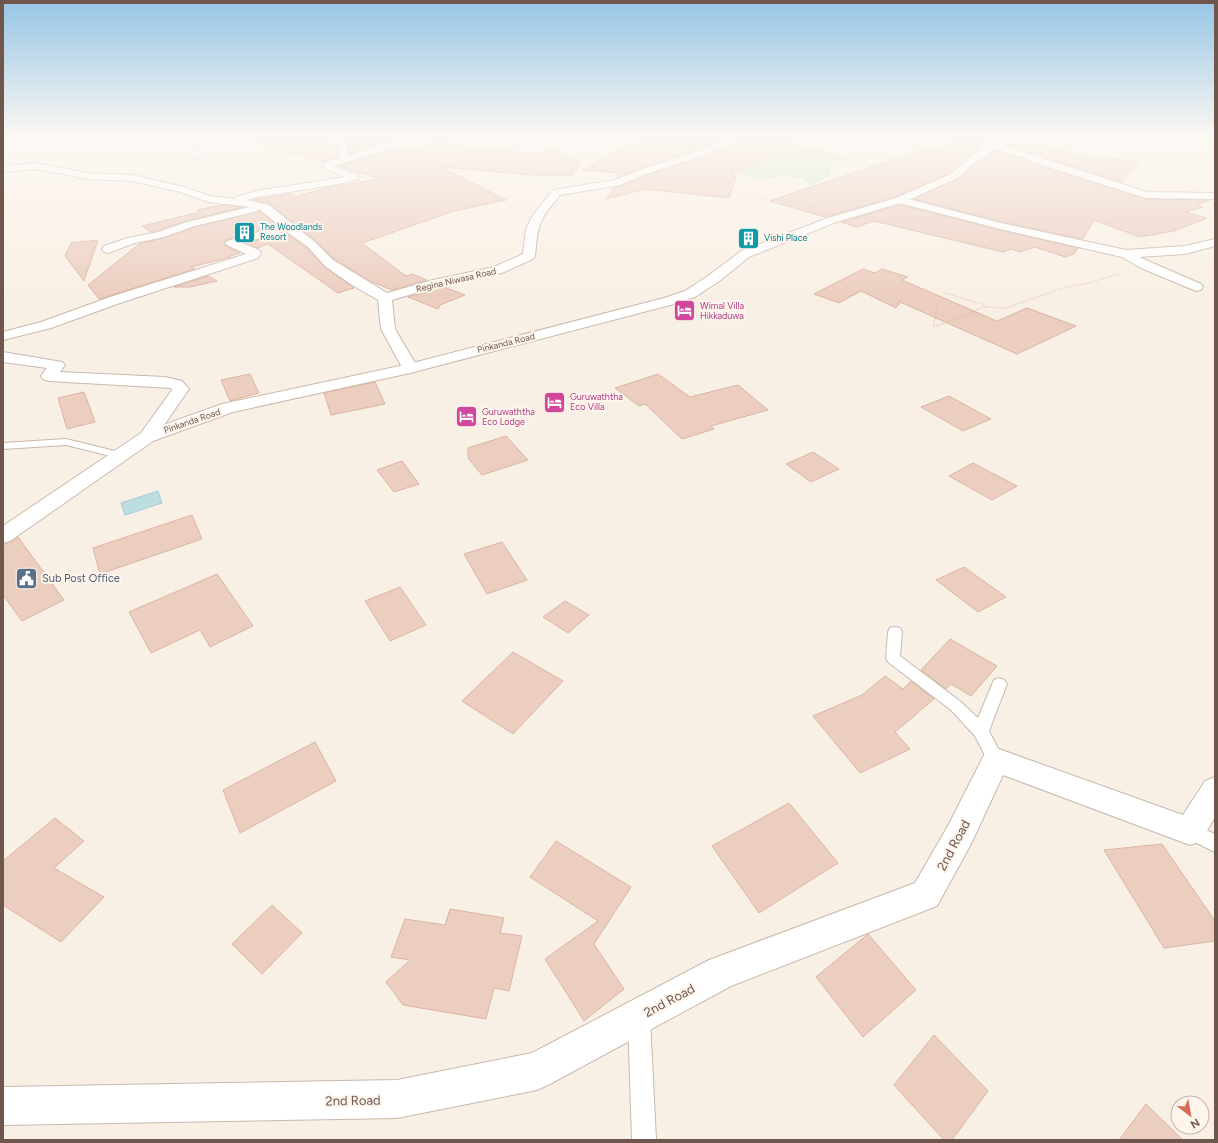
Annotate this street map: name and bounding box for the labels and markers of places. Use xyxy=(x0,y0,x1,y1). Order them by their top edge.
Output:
building icon: The Woodlands Resort xyxy=(232,219,258,245)
place label: The Woodlands Resort xyxy=(260,221,322,242)
building icon: Vishi Place xyxy=(735,225,761,251)
place label: Vishi Place xyxy=(764,232,808,243)
hotel icon: Wimal Villa Hikkaduwa xyxy=(671,298,697,324)
place label: Wimal Villa Hikkaduwa xyxy=(700,300,744,321)
hotel icon: Guruwaththa Eco Villa xyxy=(541,389,567,415)
place label: Guruwaththa Eco Villa xyxy=(570,391,623,412)
hotel icon: Guruwaththa Eco Lodge xyxy=(454,404,480,430)
place label: Guruwaththa Eco Lodge xyxy=(482,406,535,427)
public building icon: Sub Post Office xyxy=(13,565,39,591)
place label: Sub Post Office xyxy=(42,572,120,585)

